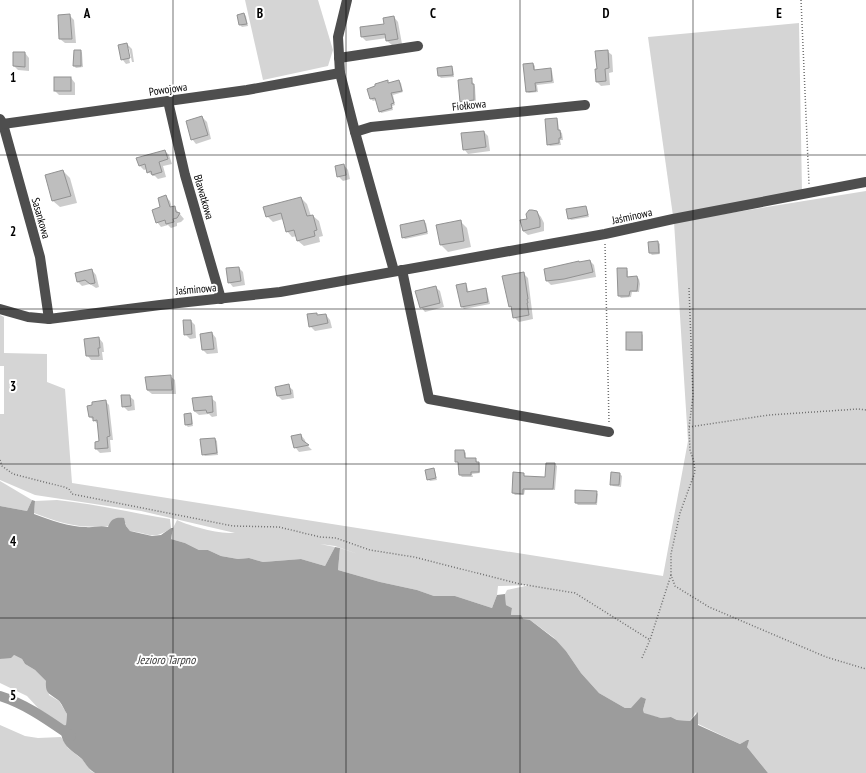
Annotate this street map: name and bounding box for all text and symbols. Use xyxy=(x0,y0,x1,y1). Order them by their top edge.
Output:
text: A xyxy=(83,5,91,22)
text: B xyxy=(257,5,263,22)
text: C xyxy=(430,5,436,22)
text: D xyxy=(603,5,610,22)
text: E xyxy=(776,5,782,22)
text: 1 xyxy=(10,69,16,86)
street label: Powojowa xyxy=(148,79,188,99)
street label: Fiołkowa xyxy=(451,96,487,114)
street label: Bławatkowa xyxy=(191,173,217,221)
street label: Sasankowa xyxy=(29,196,53,240)
street label: Jaśminowa xyxy=(610,205,653,227)
text: 2 xyxy=(10,223,16,240)
street label: Jaśminowa xyxy=(174,280,217,298)
text: 3 xyxy=(10,378,16,395)
text: 4 xyxy=(10,533,17,550)
water label: Jezioro Tarpno xyxy=(136,652,196,667)
text: 5 xyxy=(10,687,16,704)

